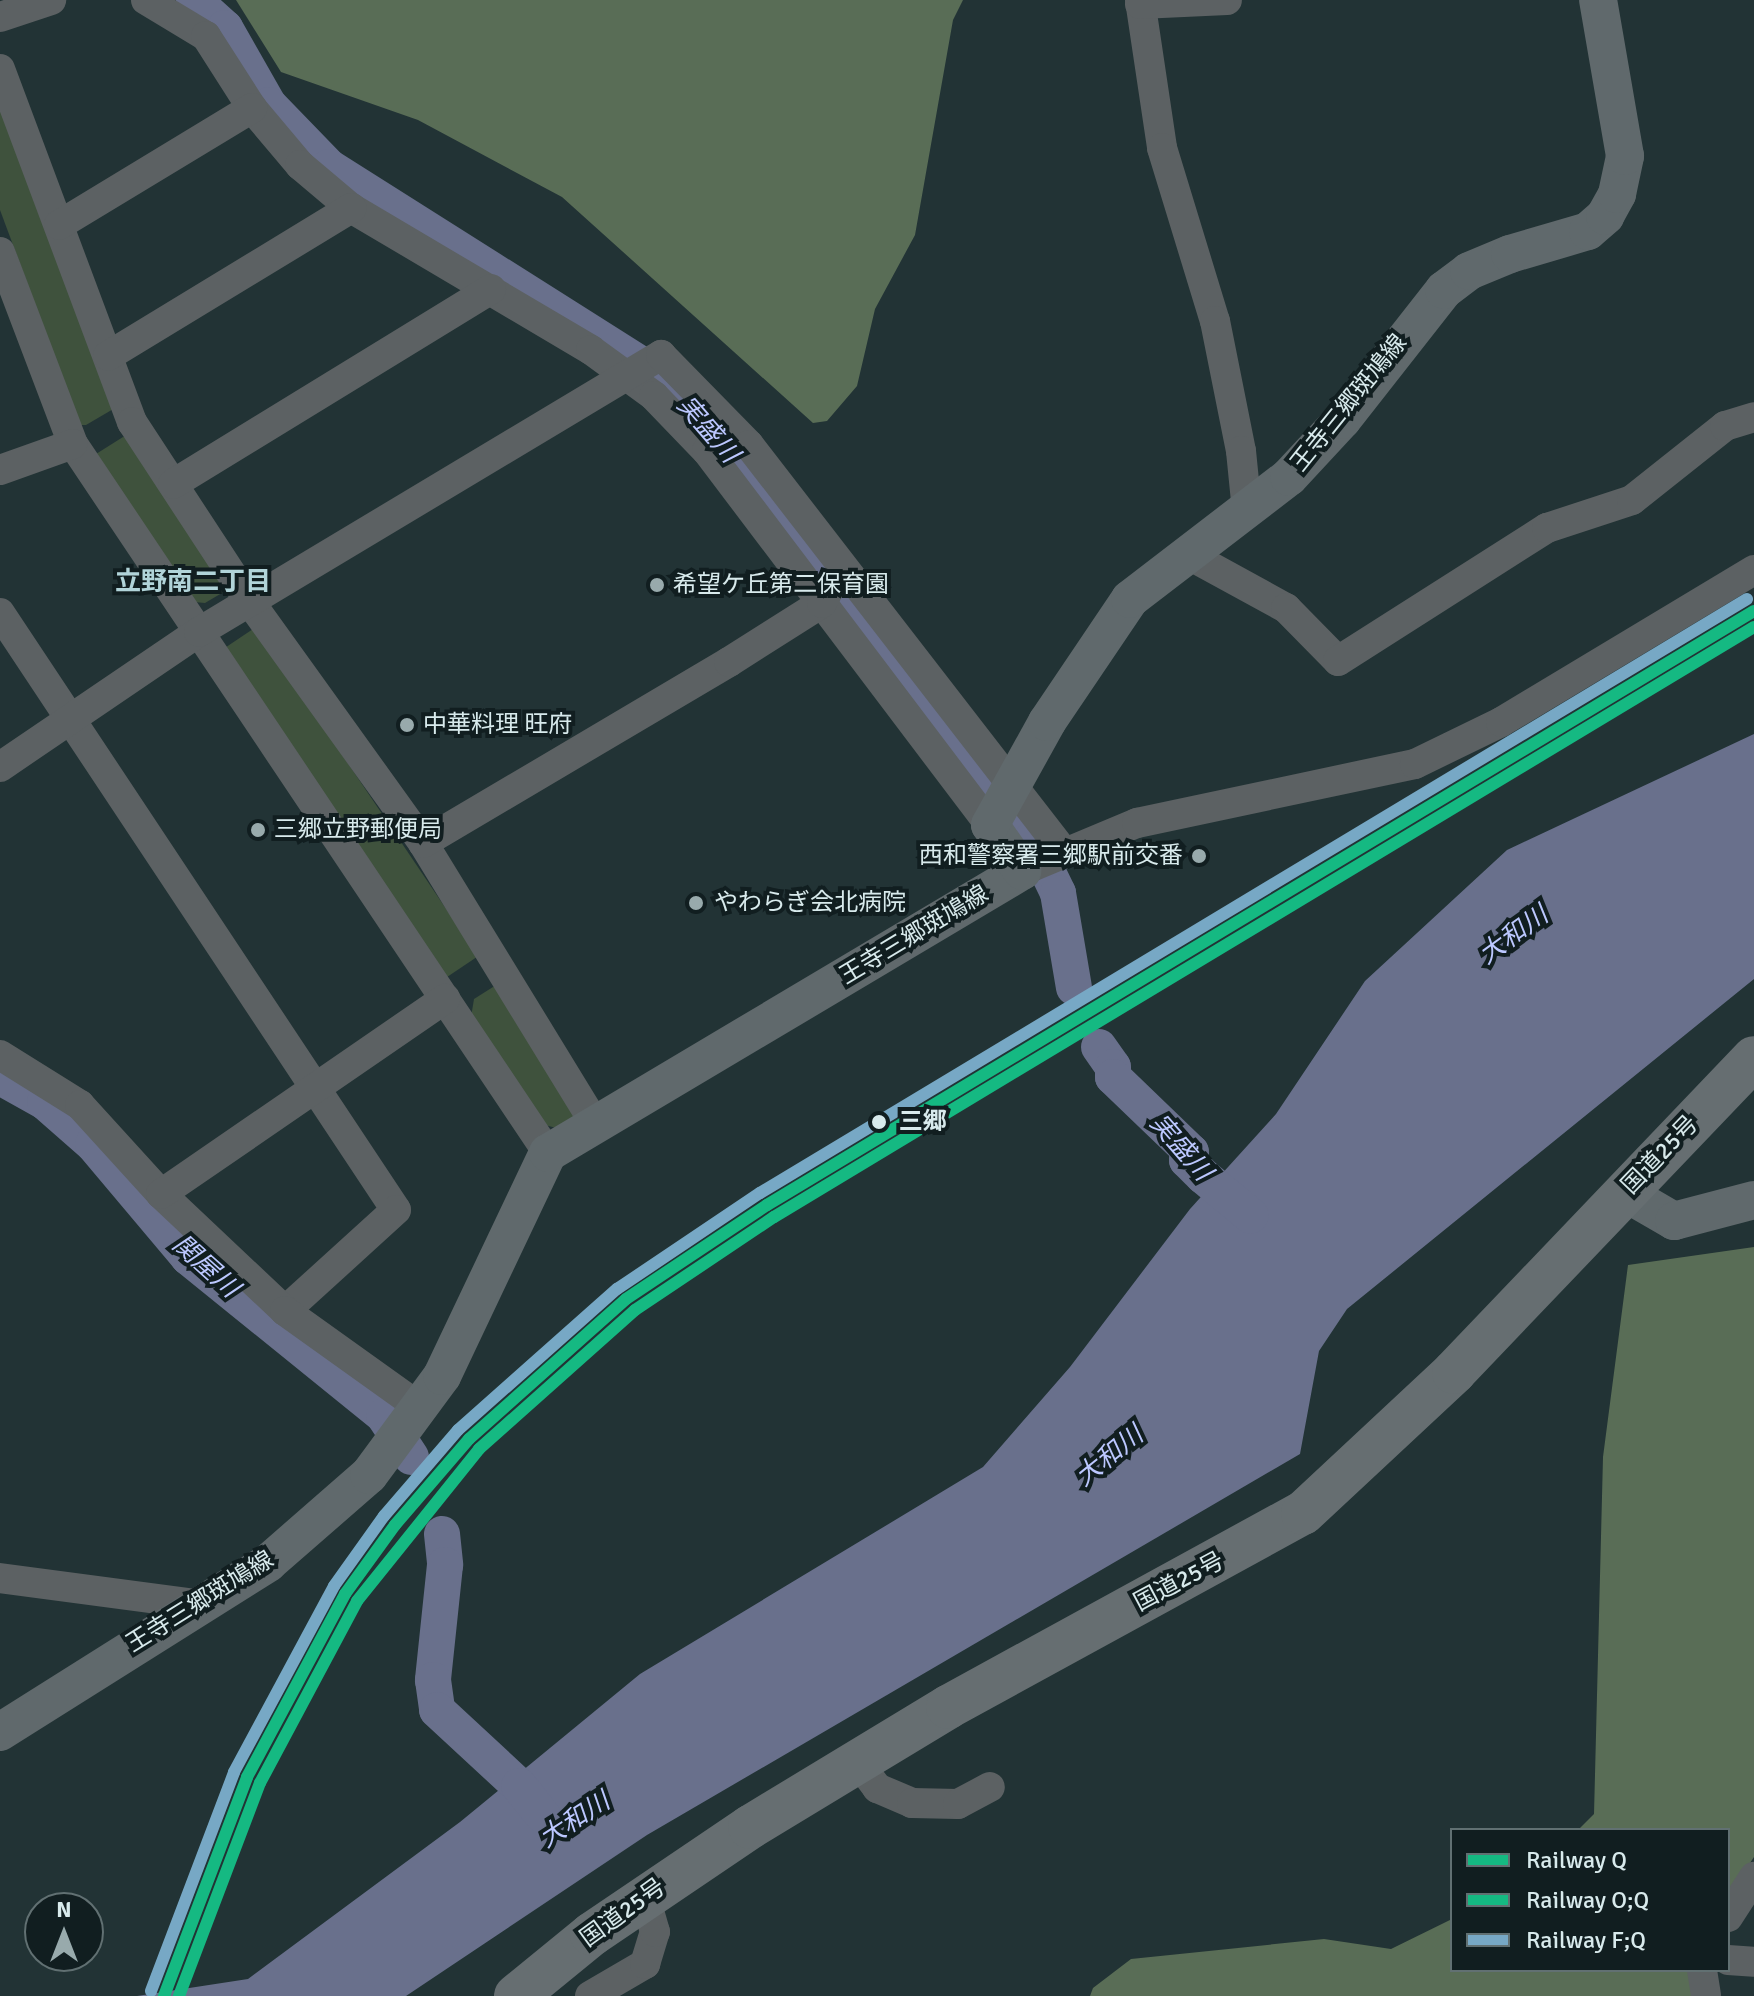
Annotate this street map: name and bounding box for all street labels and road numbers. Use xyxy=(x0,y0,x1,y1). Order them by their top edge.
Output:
street label: 王寺三郷斑鳩線 xyxy=(1285,329,1413,477)
street label: 王寺三郷斑鳩線 xyxy=(835,879,993,991)
street label: 国道25号 xyxy=(1616,1110,1704,1200)
street label: 王寺三郷斑鳩線 xyxy=(121,1545,279,1659)
street label: 国道25号 xyxy=(1129,1546,1229,1618)
street label: 国道25号 xyxy=(575,1873,671,1953)

